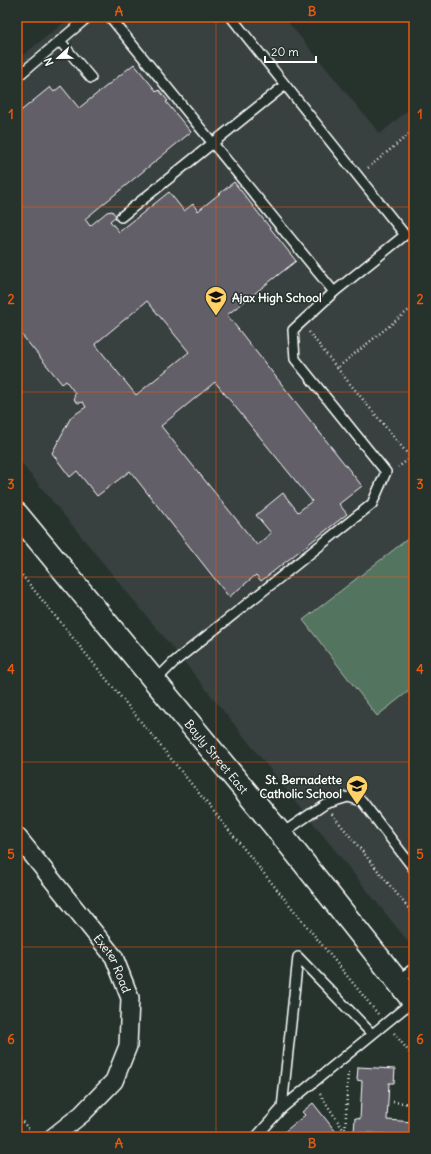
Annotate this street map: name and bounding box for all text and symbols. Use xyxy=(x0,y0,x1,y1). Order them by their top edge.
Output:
text: A xyxy=(115,3,124,20)
text: B xyxy=(308,3,317,20)
north arrow xyxy=(38,38,78,78)
scale bar xyxy=(265,38,316,64)
text: 20 m xyxy=(271,44,299,59)
text: N xyxy=(41,56,57,68)
text: 1 xyxy=(8,106,14,123)
text: 1 xyxy=(417,106,423,123)
school or university icon: Ajax High School xyxy=(203,284,229,317)
place label: Ajax High School xyxy=(232,290,322,306)
text: 2 xyxy=(7,291,15,308)
text: 2 xyxy=(416,291,424,308)
text: 3 xyxy=(7,476,15,493)
text: 3 xyxy=(416,476,424,493)
text: 4 xyxy=(7,661,15,678)
text: 4 xyxy=(416,661,424,678)
street label: Bayly Street East xyxy=(182,716,252,796)
place label: St. Bernadette Catholic School xyxy=(259,772,343,801)
school or university icon: St. Bernadette Catholic School xyxy=(344,773,370,806)
text: 5 xyxy=(7,846,15,863)
text: 5 xyxy=(416,846,424,863)
street label: Exeter Road xyxy=(91,931,135,995)
text: 6 xyxy=(7,1031,15,1048)
text: 6 xyxy=(416,1031,424,1048)
text: A xyxy=(115,1135,124,1152)
text: B xyxy=(308,1135,317,1152)

